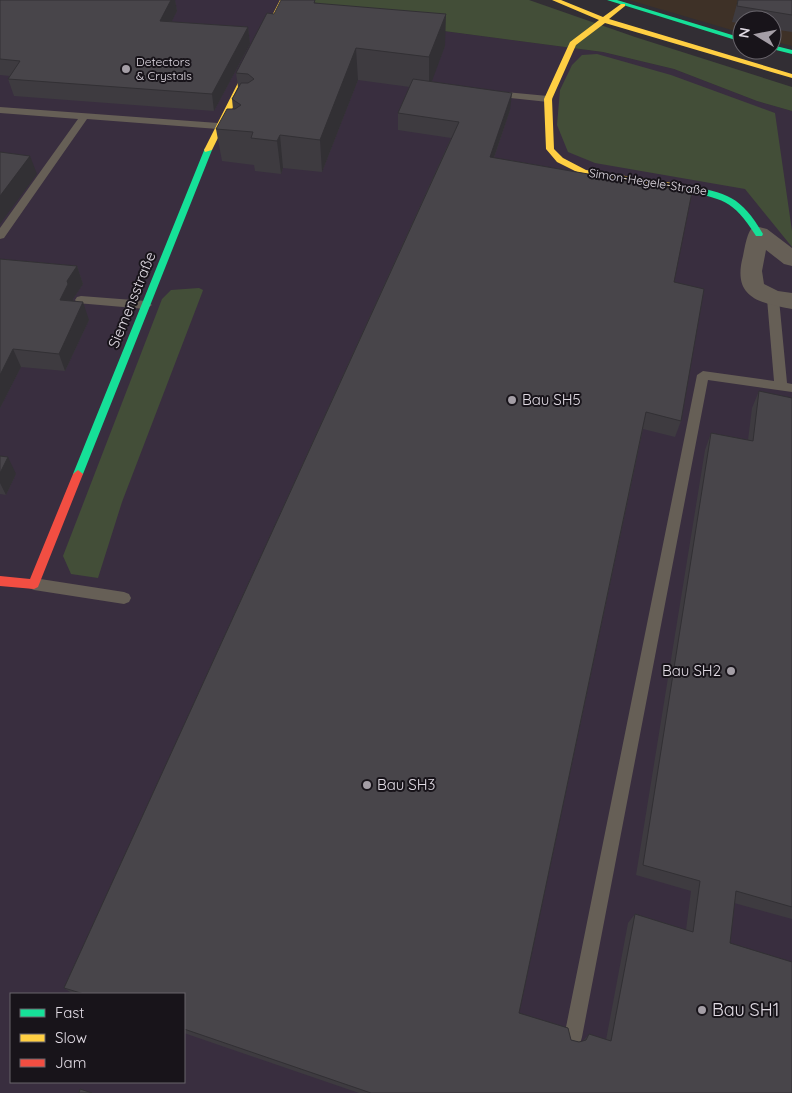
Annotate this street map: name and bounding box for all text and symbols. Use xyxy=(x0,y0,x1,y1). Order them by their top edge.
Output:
north arrow xyxy=(732,10,782,60)
text: N xyxy=(734,26,754,39)
place label: Detectors & Crystals xyxy=(136,54,192,83)
marker: Detectors & Crystals xyxy=(120,63,132,75)
street label: Simon-Hegele-Straße xyxy=(588,165,708,198)
street label: Siemensstraße xyxy=(104,249,160,351)
place label: Bau SH5 xyxy=(522,390,581,409)
marker: Bau SH5 xyxy=(506,394,518,406)
place label: Bau SH2 xyxy=(662,661,721,680)
marker: Bau SH2 xyxy=(725,665,737,677)
place label: Bau SH3 xyxy=(377,775,436,794)
marker: Bau SH3 xyxy=(361,779,373,791)
legend xyxy=(10,993,185,1083)
place label: Bau SH1 xyxy=(712,998,779,1021)
text: Fast xyxy=(55,1003,84,1022)
marker: Bau SH1 xyxy=(696,1004,708,1016)
text: Slow xyxy=(55,1028,87,1047)
text: Jam xyxy=(55,1053,86,1072)

